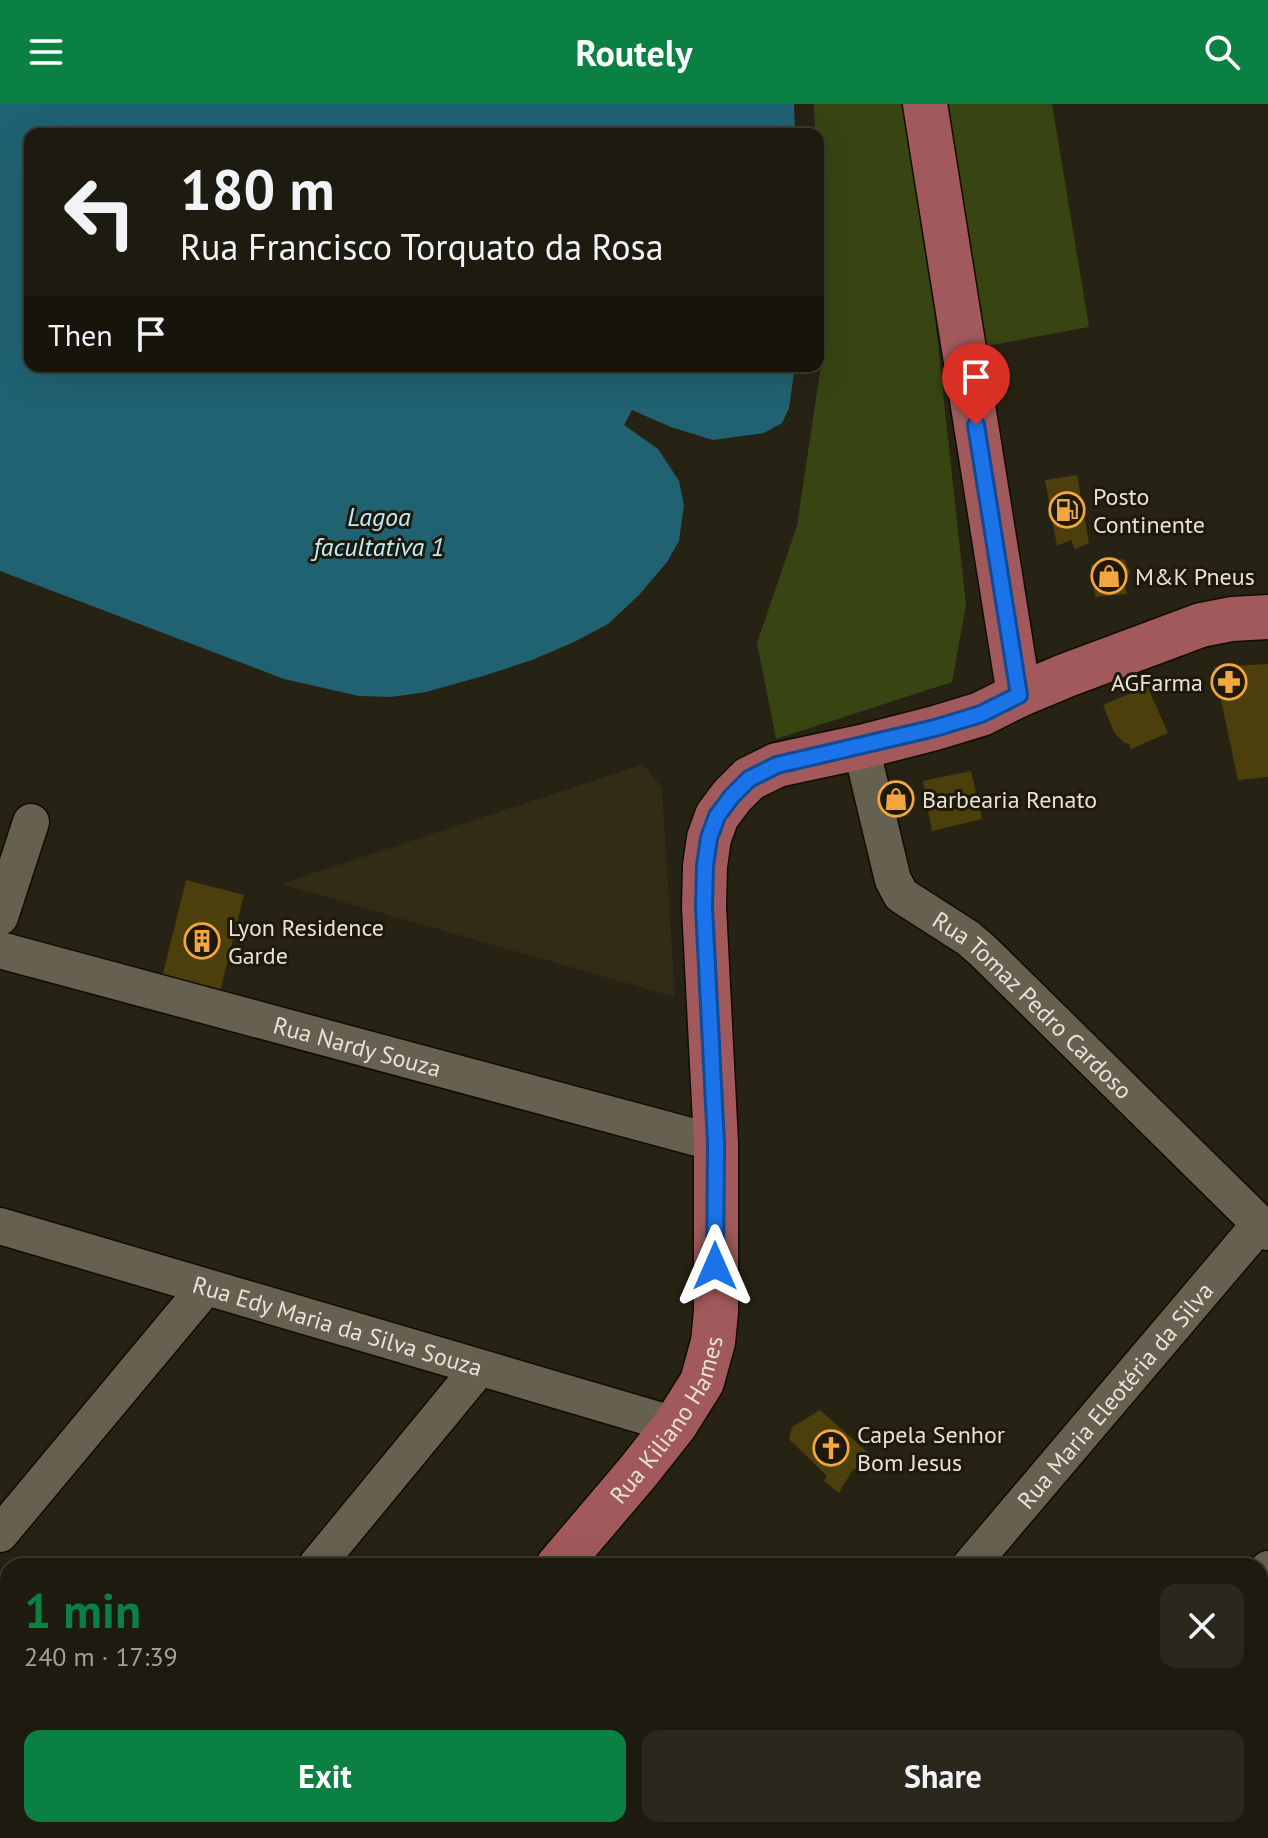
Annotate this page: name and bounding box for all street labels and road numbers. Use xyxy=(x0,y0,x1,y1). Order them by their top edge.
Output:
street label: Rua Tomaz Pedro Cardoso xyxy=(927,904,1139,1105)
street label: Rua Nardy Souza xyxy=(270,1009,445,1084)
street label: Rua Edy Maria da Silva Souza xyxy=(189,1268,486,1383)
street label: Rua Maria Eleotéria da Silva xyxy=(1010,1275,1220,1515)
street label: Rua Kiliano Hames xyxy=(602,1335,729,1510)

